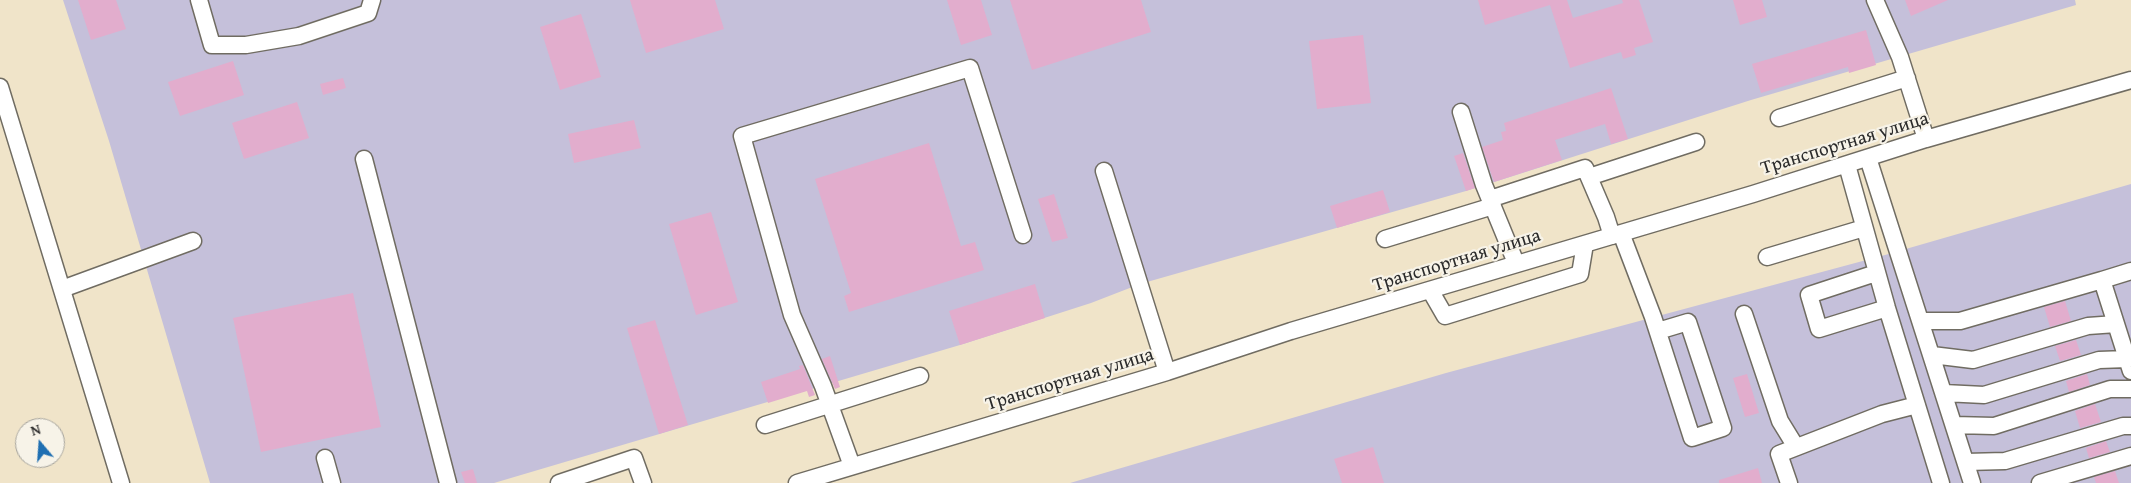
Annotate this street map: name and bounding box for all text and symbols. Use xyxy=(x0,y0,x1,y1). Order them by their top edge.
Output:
street label: Транспортная улица xyxy=(1758,108,1932,180)
street label: Транспортная улица xyxy=(1370,225,1544,297)
street label: Транспортная улица xyxy=(983,344,1157,416)
north arrow xyxy=(15,418,65,468)
text: N xyxy=(28,419,43,441)

